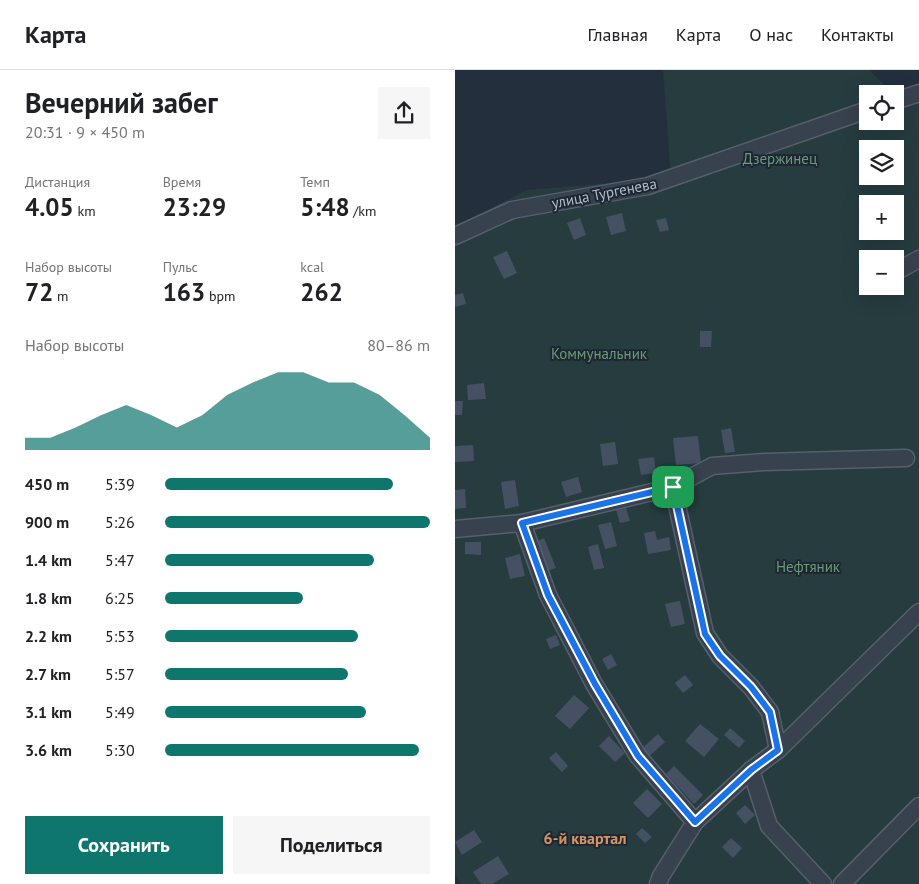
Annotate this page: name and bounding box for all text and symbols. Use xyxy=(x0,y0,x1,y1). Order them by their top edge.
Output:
text: Карта xyxy=(25,19,87,50)
text: Главная xyxy=(587,23,648,46)
text: Карта xyxy=(676,23,721,46)
text: О нас xyxy=(749,23,793,46)
text: Контакты xyxy=(821,23,894,46)
text: Вечерний забег xyxy=(25,84,218,121)
map controls xyxy=(859,85,904,295)
button: locate xyxy=(859,85,904,130)
button: share xyxy=(378,87,430,139)
text: 20:31 · 9 × 450 m xyxy=(25,122,145,142)
button: layers xyxy=(859,140,904,185)
park label: Дзержинец xyxy=(743,149,817,168)
text: Дистанция xyxy=(25,173,90,191)
text: Время xyxy=(163,173,201,191)
text: Темп xyxy=(300,173,330,191)
street label: улица Тургенева xyxy=(550,173,658,213)
text: 4.05 xyxy=(25,191,74,223)
text: 23:29 xyxy=(163,191,226,223)
text: 5:48 xyxy=(300,191,350,223)
button: + xyxy=(859,195,904,240)
text: km xyxy=(74,202,96,220)
text: /km xyxy=(350,202,376,220)
button: − xyxy=(859,250,904,295)
text: Набор высоты xyxy=(25,258,112,276)
text: Пульс xyxy=(163,258,198,276)
text: kcal xyxy=(300,258,324,276)
text: 72 xyxy=(25,276,53,308)
text: 163 xyxy=(163,276,205,308)
text: 262 xyxy=(300,276,343,308)
text: m xyxy=(53,287,68,305)
text: bpm xyxy=(205,287,235,305)
text: Набор высоты xyxy=(25,335,124,355)
text: 80–86 m xyxy=(367,335,430,355)
park label: Коммунальник xyxy=(551,344,648,363)
pin xyxy=(652,466,694,508)
icon: arrive xyxy=(659,473,687,501)
text: 450 m xyxy=(25,474,69,494)
text: 5:39 xyxy=(105,474,135,494)
text: 900 m xyxy=(25,512,69,532)
text: 5:26 xyxy=(105,512,135,532)
text: 1.4 km xyxy=(25,550,72,570)
text: 5:47 xyxy=(105,550,135,570)
park label: Нефтяник xyxy=(776,557,841,576)
text: 1.8 km xyxy=(25,588,72,608)
text: 6:25 xyxy=(105,588,135,608)
text: 2.2 km xyxy=(25,626,72,646)
text: 5:53 xyxy=(105,626,135,646)
text: 2.7 km xyxy=(25,664,71,684)
text: 5:57 xyxy=(105,664,135,684)
text: 3.1 km xyxy=(25,702,72,722)
text: 5:49 xyxy=(105,702,135,722)
text: 3.6 km xyxy=(25,740,72,760)
text: 5:30 xyxy=(105,740,135,760)
button: Сохранить xyxy=(25,816,223,874)
button: Поделиться xyxy=(233,816,430,874)
district label: 6-й квартал xyxy=(544,828,626,848)

